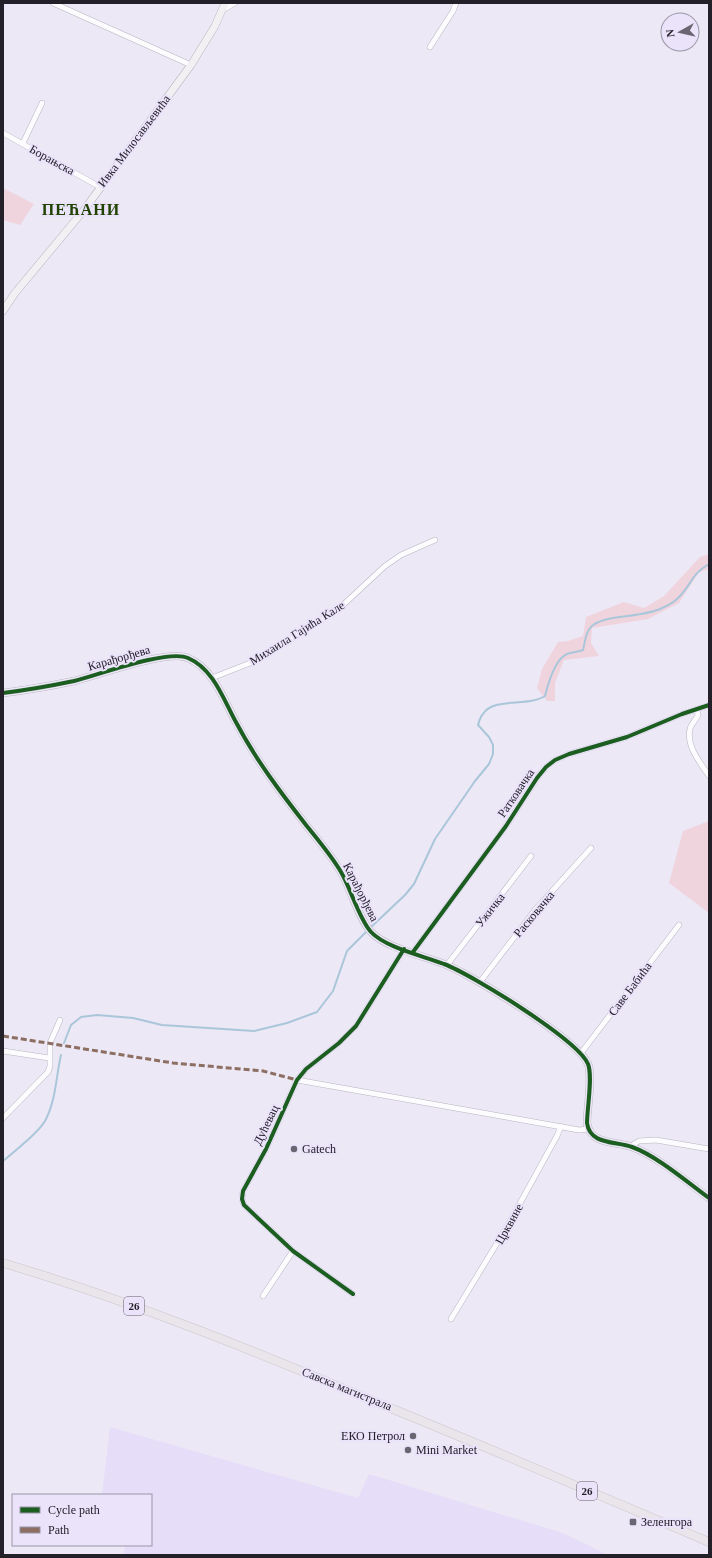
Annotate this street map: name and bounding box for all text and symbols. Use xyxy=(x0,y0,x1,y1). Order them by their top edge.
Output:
north arrow xyxy=(660,12,700,52)
text: N xyxy=(664,29,677,38)
street label: Ивка Милосављевића xyxy=(95,92,174,190)
street label: Борањска xyxy=(27,142,77,178)
district label: ПЕЋАНИ xyxy=(42,201,120,218)
street label: Михаила Гајића Кале xyxy=(247,598,347,668)
street label: Карађорђева xyxy=(86,642,152,674)
street label: Ратковачка xyxy=(495,766,538,820)
street label: Карађорђева xyxy=(340,860,382,924)
street label: Расковачка xyxy=(511,888,558,940)
street label: Ужичка xyxy=(472,890,508,930)
street label: Саве Бабића xyxy=(605,959,655,1019)
street label: Дућевац xyxy=(250,1102,282,1147)
place label: Gatech xyxy=(302,1142,336,1156)
marker: Gatech xyxy=(289,1144,299,1154)
street label: Црквине xyxy=(492,1201,526,1247)
road number: 26 xyxy=(124,1297,144,1315)
street label: Савска магистрала xyxy=(300,1365,395,1414)
place label: ЕКО Петрол xyxy=(341,1429,405,1443)
marker: ЕКО Петрол xyxy=(408,1431,418,1441)
place label: Mini Market xyxy=(416,1443,478,1457)
marker: Mini Market xyxy=(403,1445,413,1455)
road number: 26 xyxy=(577,1482,597,1500)
legend xyxy=(12,1494,152,1546)
text: Cycle path xyxy=(48,1503,100,1517)
place label: Зеленгора xyxy=(641,1515,693,1529)
marker: Зеленгора xyxy=(628,1517,638,1527)
text: Path xyxy=(48,1523,69,1537)

